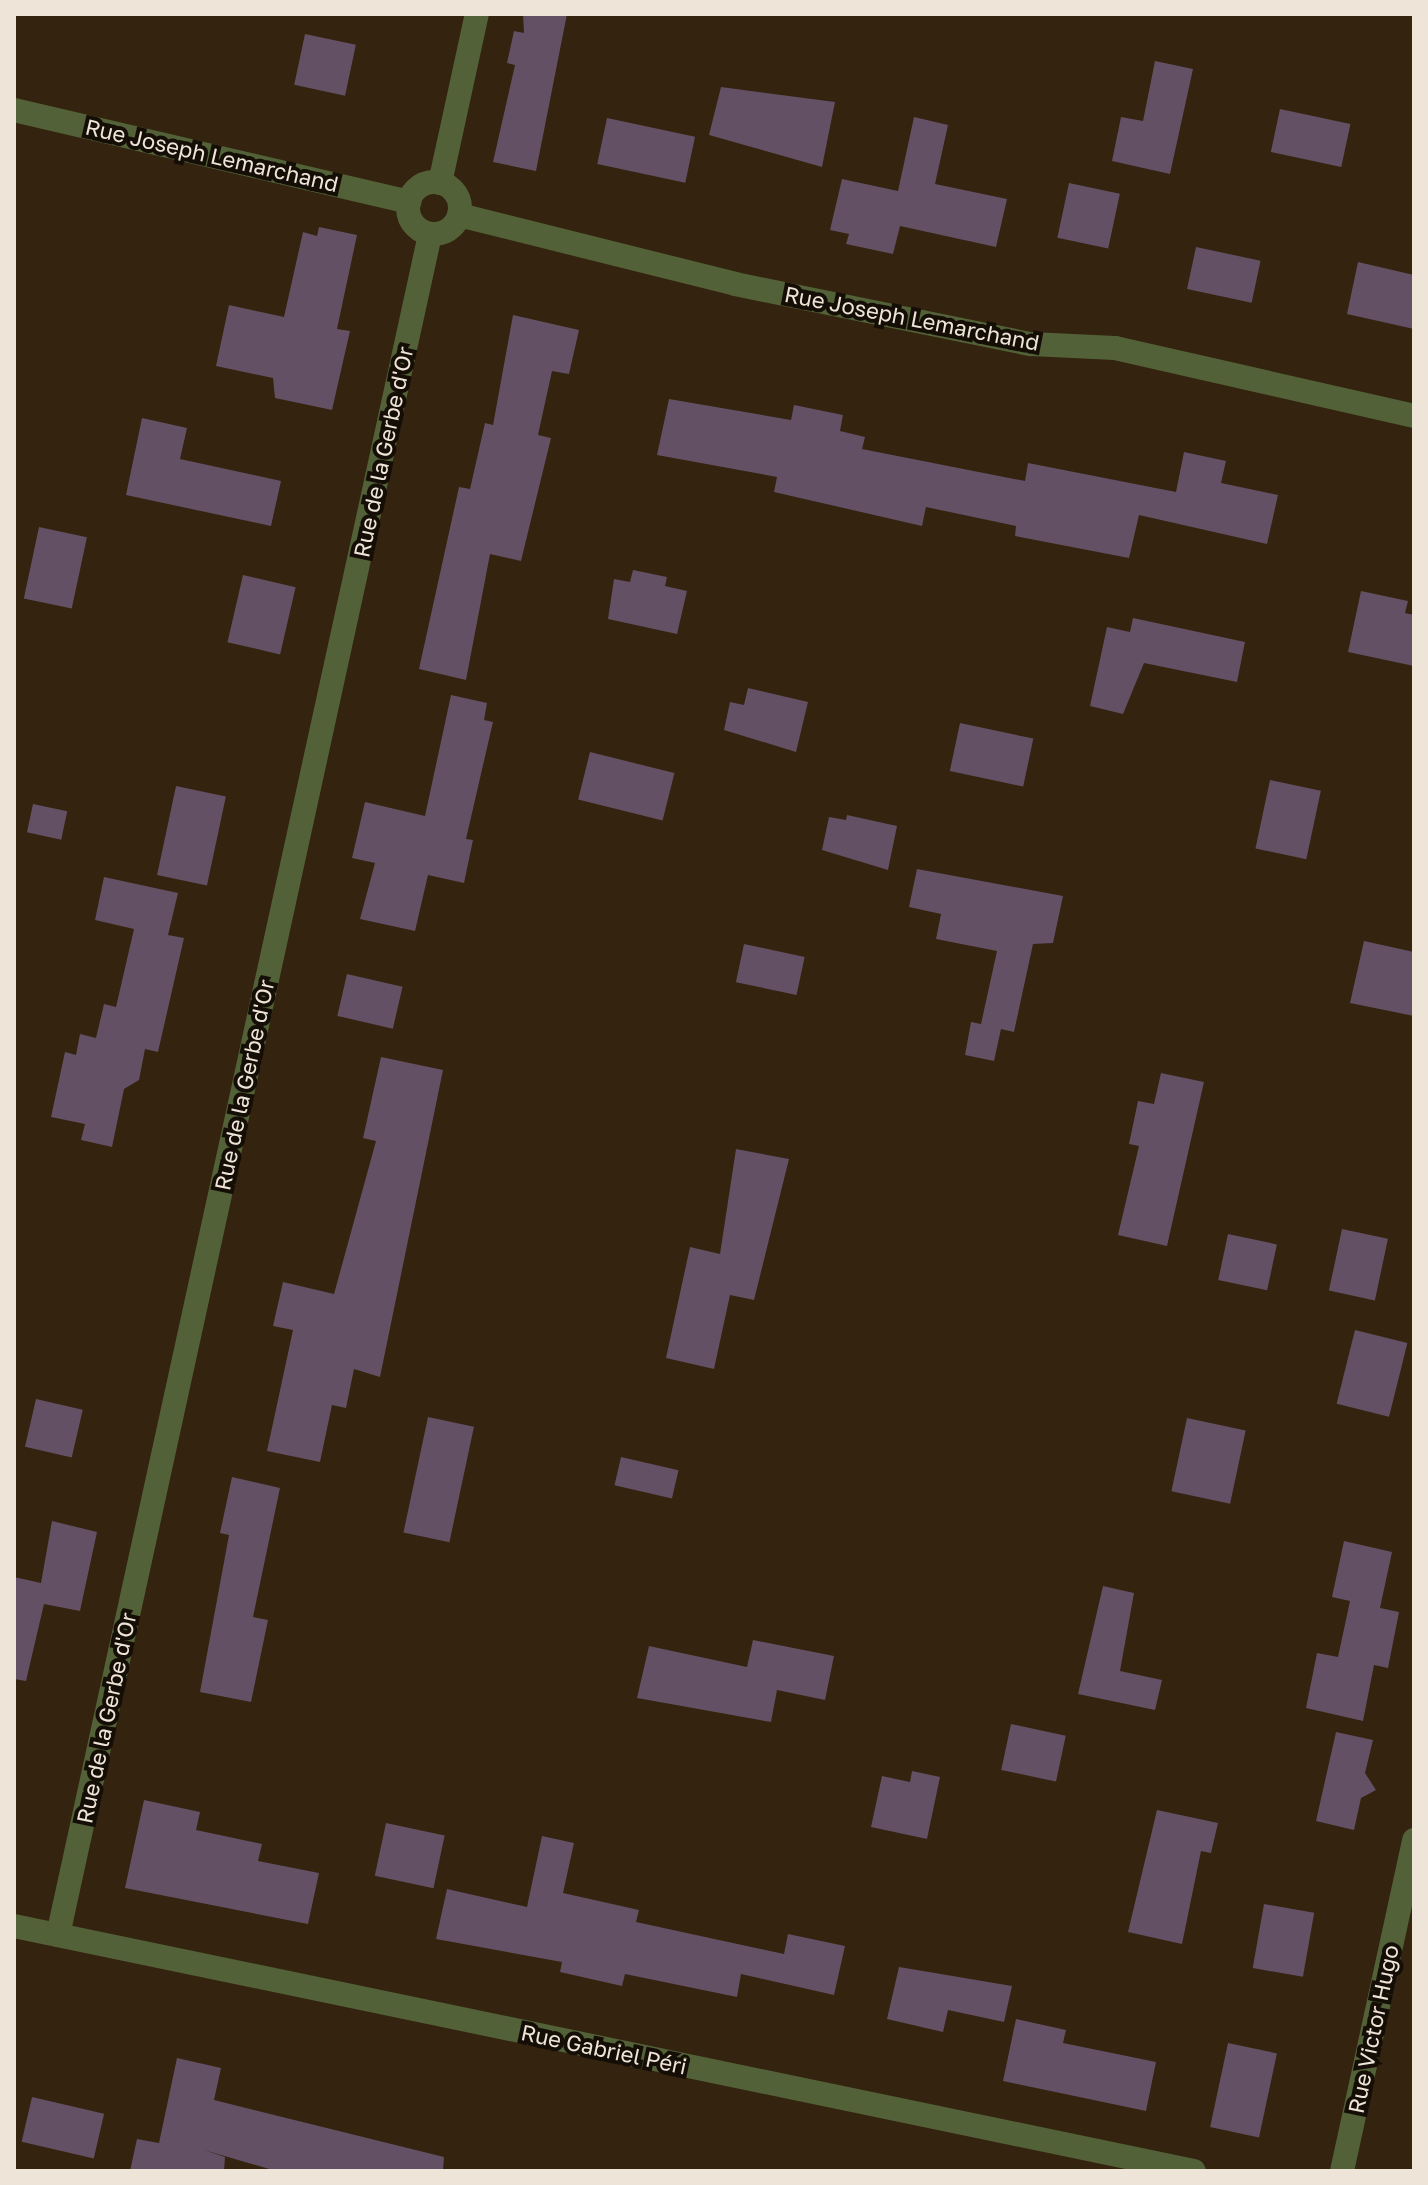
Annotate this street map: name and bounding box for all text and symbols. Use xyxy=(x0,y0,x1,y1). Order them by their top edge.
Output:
street label: Rue Joseph Lemarchand xyxy=(83,113,341,197)
street label: Rue Joseph Lemarchand xyxy=(782,280,1042,356)
street label: Rue de la Gerbe d'Or xyxy=(348,344,418,560)
street label: Rue de la Gerbe d'Or xyxy=(209,977,279,1193)
street label: Rue de la Gerbe d'Or xyxy=(71,1610,141,1826)
street label: Rue Victor Hugo xyxy=(1342,1942,1404,2116)
street label: Rue Gabriel Péri xyxy=(519,2019,689,2079)

